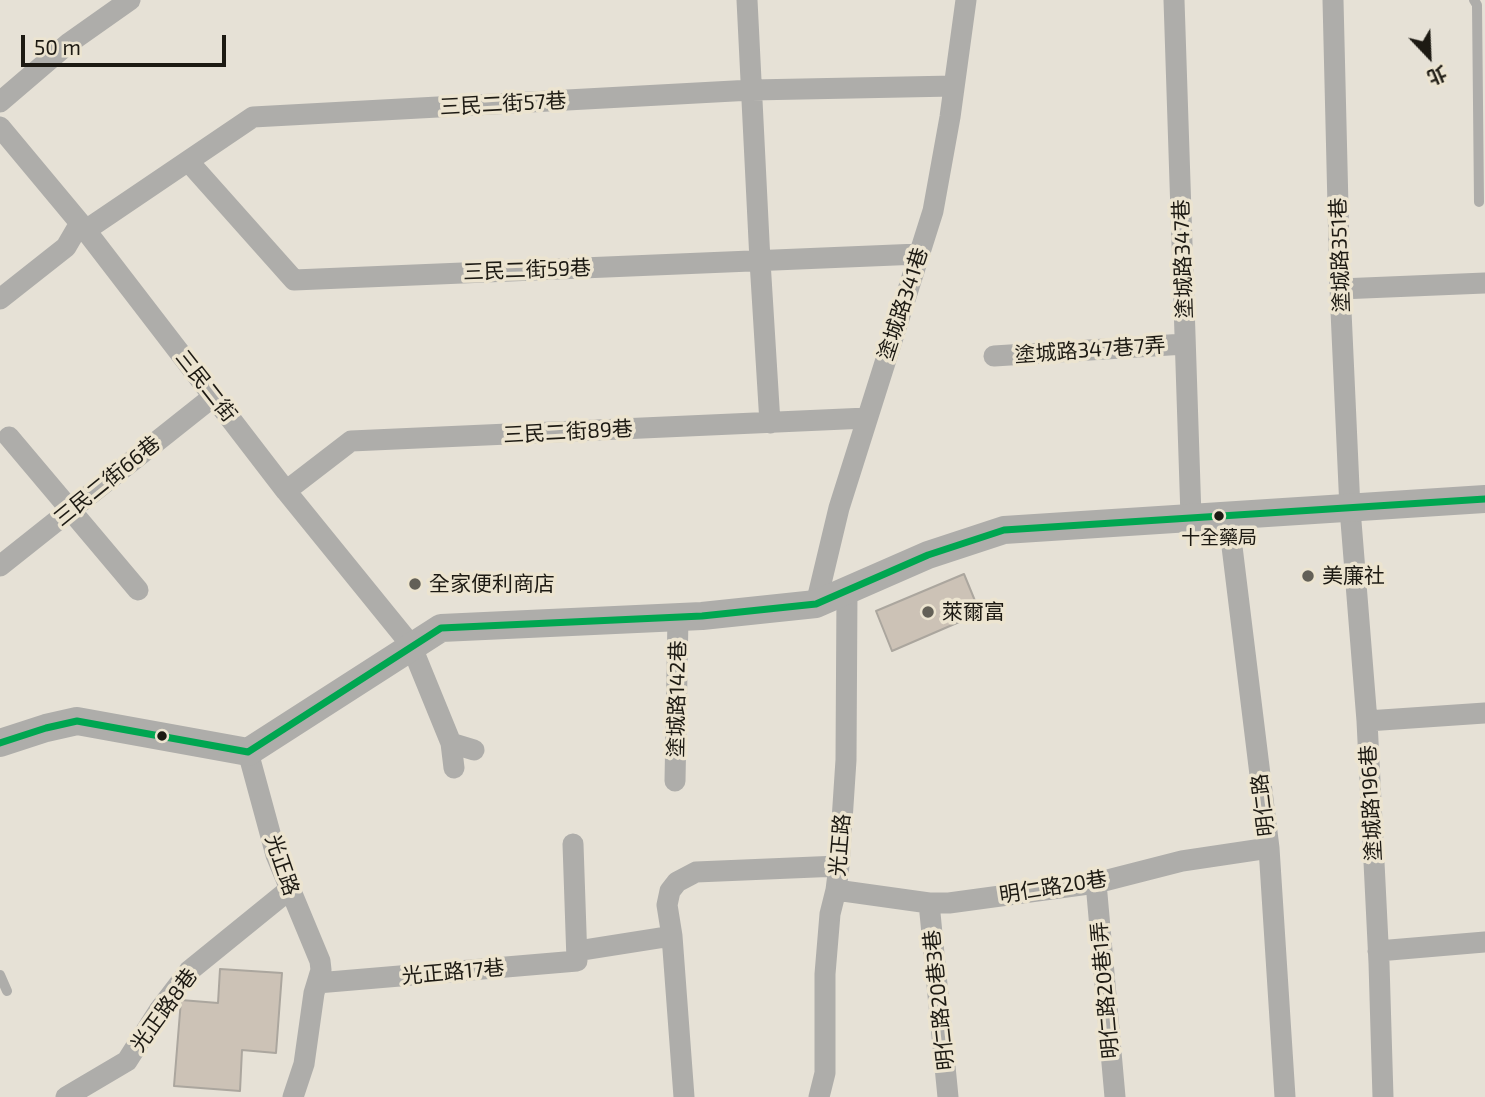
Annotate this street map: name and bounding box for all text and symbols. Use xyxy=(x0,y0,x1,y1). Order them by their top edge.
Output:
scale bar xyxy=(24,21,229,65)
north arrow xyxy=(1394,21,1464,91)
text: 50 m xyxy=(34,34,81,59)
text: 北 xyxy=(1424,61,1451,90)
street label: 三民二街57巷 xyxy=(439,88,567,120)
street label: 塗城路351巷 xyxy=(1325,197,1355,313)
street label: 塗城路347巷 xyxy=(1168,199,1198,319)
street label: 塗城路341巷 xyxy=(873,244,933,364)
street label: 三民二街59巷 xyxy=(462,255,592,285)
street label: 塗城路347巷7弄 xyxy=(1014,332,1166,368)
street label: 三民二街 xyxy=(170,345,242,427)
street label: 三民二街89巷 xyxy=(503,416,633,448)
street label: 三民二街66巷 xyxy=(49,431,165,531)
marker: 十全藥局 xyxy=(1212,509,1226,523)
place label: 十全藥局 xyxy=(1181,527,1257,549)
place label: 美廉社 xyxy=(1322,563,1385,589)
marker: 美廉社 xyxy=(1300,568,1316,584)
place label: 全家便利商店 xyxy=(429,571,555,597)
marker: 全家便利商店 xyxy=(407,576,423,592)
place label: 萊爾富 xyxy=(942,599,1005,625)
marker: 萊爾富 xyxy=(920,604,936,620)
street label: 塗城路142巷 xyxy=(663,640,691,758)
unlabelled marker xyxy=(155,729,169,743)
street label: 塗城路196巷 xyxy=(1355,744,1387,862)
street label: 明仁路 xyxy=(1247,772,1279,838)
street label: 光正路 xyxy=(825,813,855,877)
street label: 光正路 xyxy=(260,831,304,899)
street label: 明仁路20巷 xyxy=(997,866,1109,908)
street label: 明仁路20巷1弄 xyxy=(1086,920,1124,1060)
street label: 明仁路20巷3巷 xyxy=(919,928,959,1072)
street label: 光正路17巷 xyxy=(401,955,505,989)
street label: 光正路8巷 xyxy=(125,963,203,1057)

